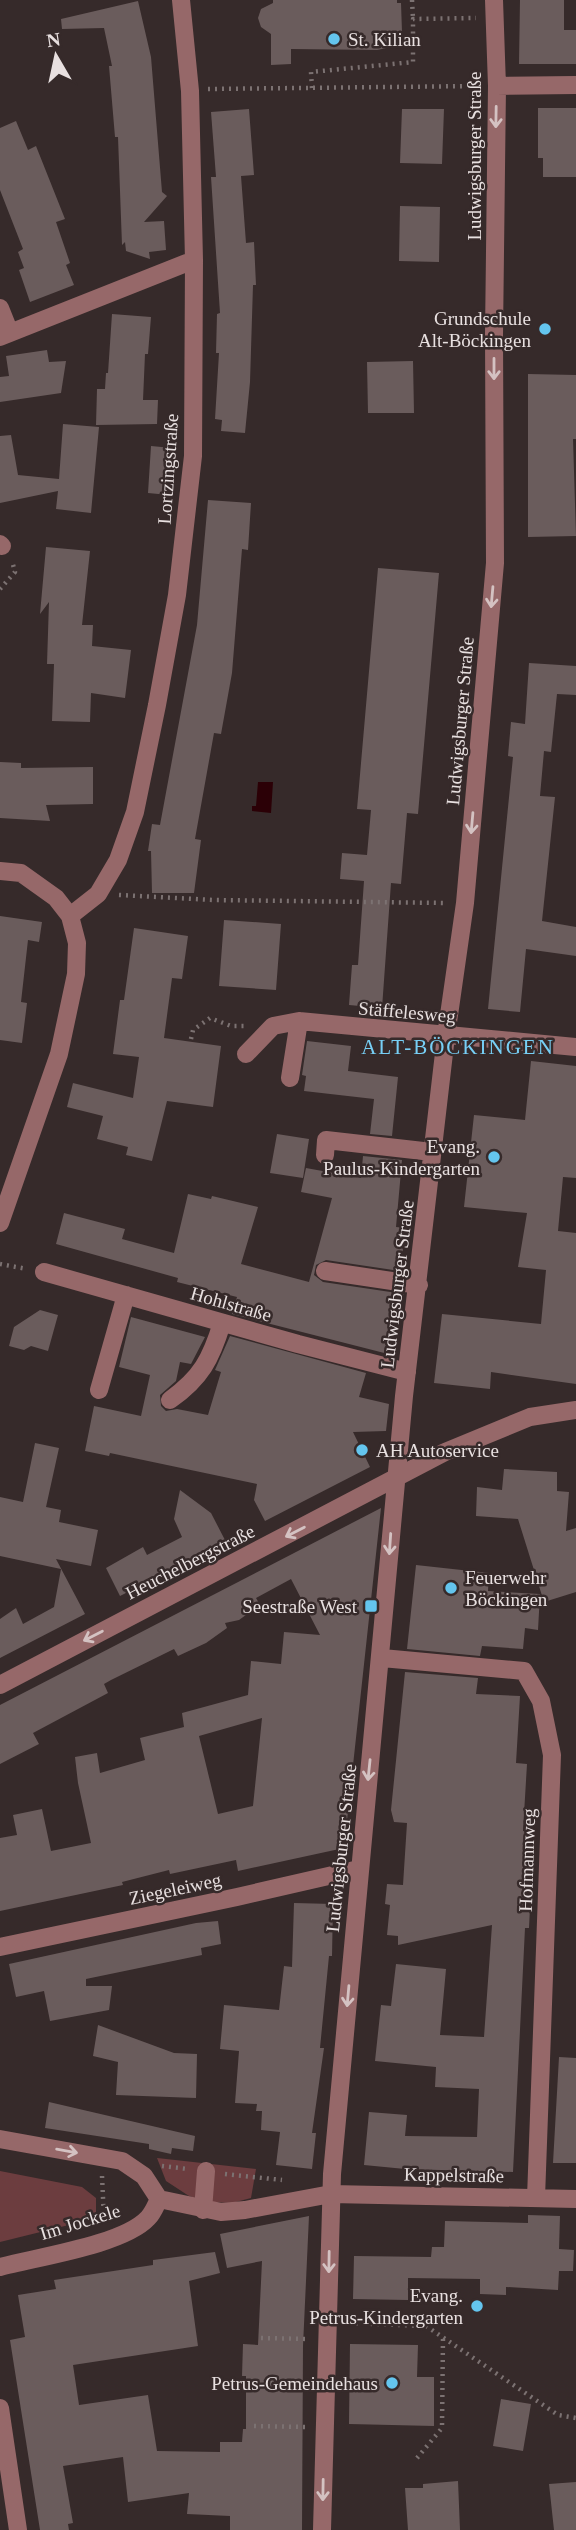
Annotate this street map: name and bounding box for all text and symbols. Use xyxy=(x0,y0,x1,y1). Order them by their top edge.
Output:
north arrow xyxy=(21,21,91,91)
text: N xyxy=(45,28,62,51)
place label: St. Kilian xyxy=(348,29,421,50)
marker: St. Kilian xyxy=(326,31,342,47)
street label: Ludwigsburger Straße xyxy=(464,71,485,241)
one-way arrow xyxy=(489,105,503,128)
place label: Grundschule Alt-Böckingen xyxy=(418,308,531,351)
marker: Grundschule Alt-Böckingen xyxy=(537,321,553,337)
one-way arrow xyxy=(487,357,501,380)
street label: Lortzingstraße xyxy=(154,413,182,525)
one-way arrow xyxy=(485,585,498,607)
street label: Ludwigsburger Straße xyxy=(442,636,478,806)
one-way arrow xyxy=(465,811,478,834)
street label: Stäffelesweg xyxy=(357,997,457,1027)
district label: ALT-BÖCKINGEN xyxy=(361,1035,555,1059)
place label: Evang. Paulus-Kindergarten xyxy=(323,1136,480,1179)
marker: Evang. Paulus-Kindergarten xyxy=(486,1149,502,1165)
street label: Ludwigsburger Straße xyxy=(376,1199,418,1369)
street label: Hohlstraße xyxy=(188,1282,274,1326)
place label: AH Autoservice xyxy=(376,1440,499,1461)
marker: AH Autoservice xyxy=(354,1442,370,1458)
street label: Heuchelbergstraße xyxy=(122,1520,258,1604)
one-way arrow xyxy=(285,1525,306,1539)
one-way arrow xyxy=(383,1532,396,1554)
place label: Feuerwehr Böckingen xyxy=(465,1567,548,1610)
marker: Feuerwehr Böckingen xyxy=(443,1580,459,1596)
place label: Seestraße West xyxy=(242,1596,358,1617)
marker: Seestraße West xyxy=(363,1598,379,1614)
one-way arrow xyxy=(83,1629,104,1643)
one-way arrow xyxy=(363,1758,376,1781)
street label: Ludwigsburger Straße xyxy=(322,1763,360,1933)
street label: Hofmannweg xyxy=(515,1807,539,1912)
street label: Ziegeleiweg xyxy=(127,1869,224,1909)
one-way arrow xyxy=(341,1985,354,2007)
one-way arrow xyxy=(55,2145,78,2159)
street label: Kappelstraße xyxy=(404,2164,504,2186)
street label: Im Jockele xyxy=(37,2200,123,2244)
one-way arrow xyxy=(322,2250,336,2273)
place label: Evang. Petrus-Kindergarten xyxy=(309,2285,463,2328)
marker: Evang. Petrus-Kindergarten xyxy=(469,2298,485,2314)
place label: Petrus-Gemeindehaus xyxy=(211,2373,378,2394)
marker: Petrus-Gemeindehaus xyxy=(384,2375,400,2391)
one-way arrow xyxy=(316,2478,330,2501)

